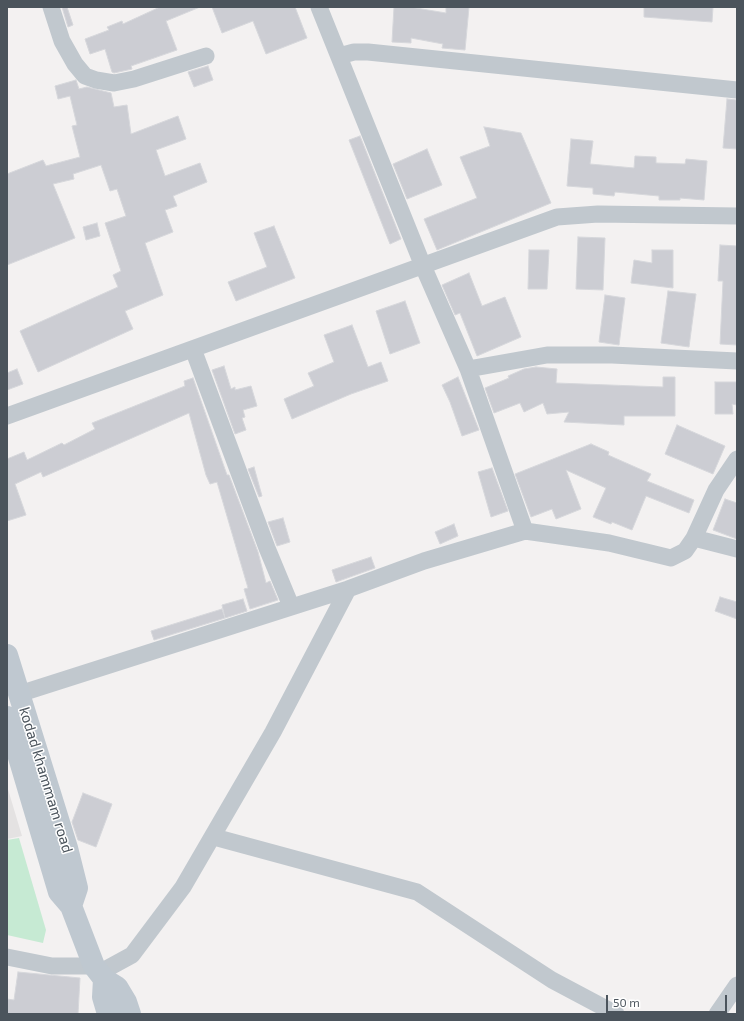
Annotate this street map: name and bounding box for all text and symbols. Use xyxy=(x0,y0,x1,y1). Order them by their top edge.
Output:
street label: kodad khammam road xyxy=(15,705,77,855)
scale bar xyxy=(608,987,729,1013)
text: 50 m xyxy=(613,995,640,1009)

